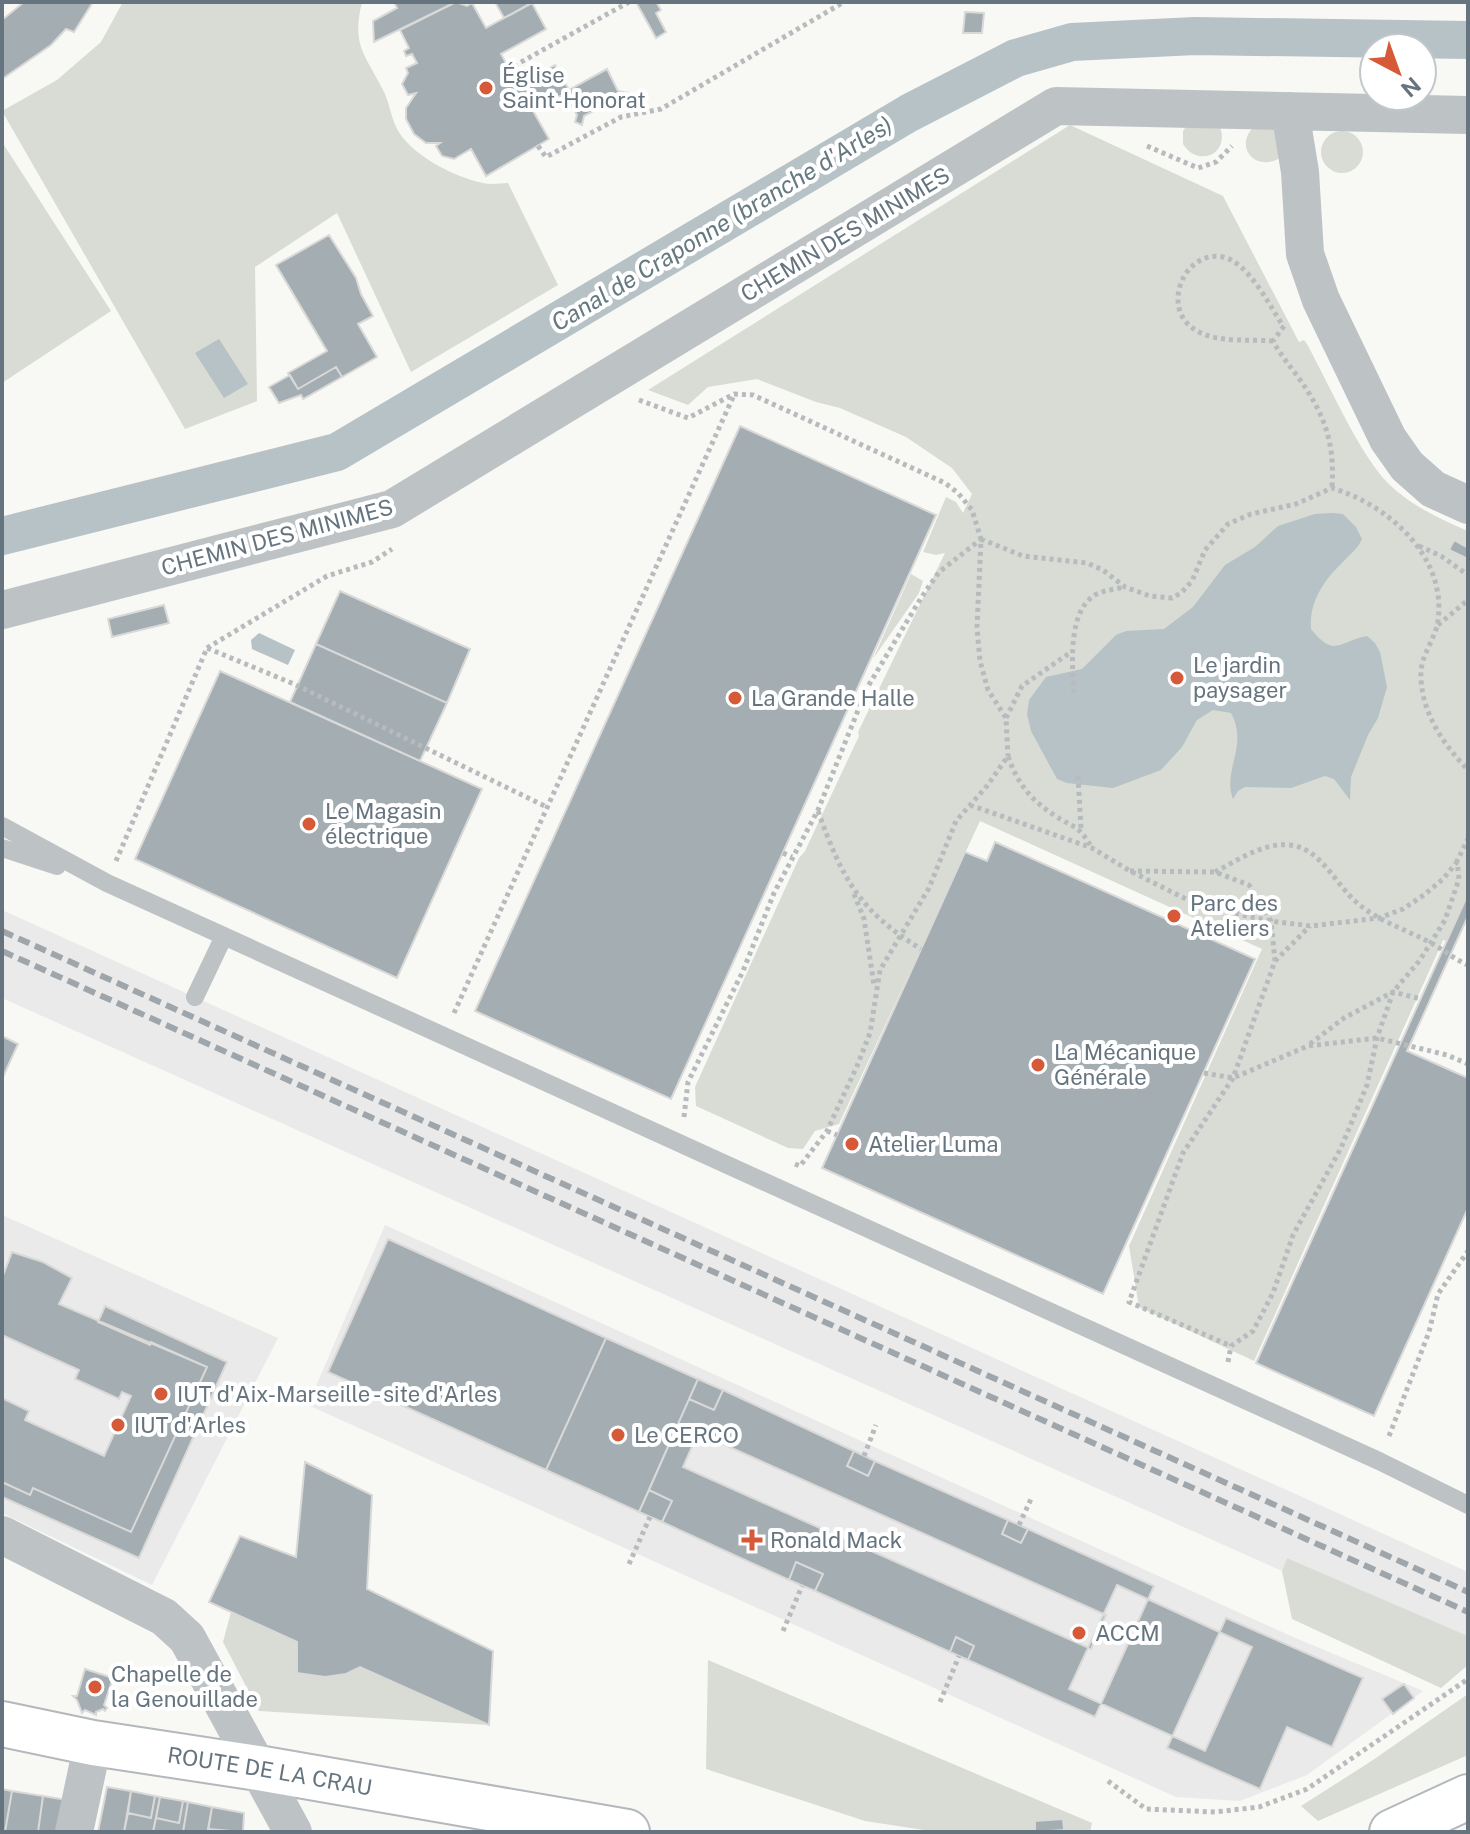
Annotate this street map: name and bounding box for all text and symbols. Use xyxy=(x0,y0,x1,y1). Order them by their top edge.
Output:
north arrow xyxy=(1358,32,1438,112)
place label: Église Saint-Honorat xyxy=(502,62,646,113)
text: N xyxy=(1396,72,1426,103)
marker: Église Saint-Honorat xyxy=(477,79,495,97)
water label: Canal de Craponne (branche d'Arles) xyxy=(546,110,897,336)
street label: CHEMIN DES MINIMES xyxy=(736,161,954,307)
street label: CHEMIN DES MINIMES xyxy=(158,494,396,580)
place label: Le jardin paysager xyxy=(1193,652,1287,703)
marker: Le jardin paysager xyxy=(1168,669,1186,687)
place label: La Grande Halle xyxy=(751,685,915,711)
marker: La Grande Halle xyxy=(726,689,744,707)
place label: Le Magasin électrique xyxy=(325,798,441,849)
marker: Le Magasin électrique xyxy=(300,815,318,833)
place label: Parc des Ateliers xyxy=(1190,890,1278,941)
marker: Parc des Ateliers xyxy=(1165,907,1183,925)
place label: La Mécanique Générale xyxy=(1054,1039,1196,1090)
marker: La Mécanique Générale xyxy=(1029,1056,1047,1074)
place label: Atelier Luma xyxy=(868,1131,998,1157)
marker: Atelier Luma xyxy=(843,1135,861,1153)
place label: IUT d'Aix-Marseille - site d'Arles xyxy=(177,1381,497,1407)
marker: IUT d'Aix-Marseille - site d'Arles xyxy=(152,1385,170,1403)
place label: IUT d'Arles xyxy=(134,1412,246,1438)
marker: IUT d'Arles xyxy=(109,1416,127,1434)
place label: Le CERCO xyxy=(634,1422,739,1448)
marker: Le CERCO xyxy=(609,1426,627,1444)
place label: Ronald Mack xyxy=(770,1527,902,1553)
marker: Ronald Mack xyxy=(741,1529,763,1551)
place label: ACCM xyxy=(1095,1620,1160,1646)
marker: ACCM xyxy=(1070,1624,1088,1642)
place label: Chapelle de la Genouillade xyxy=(111,1661,258,1712)
marker: Chapelle de la Genouillade xyxy=(86,1678,104,1696)
street label: ROUTE DE LA CRAU xyxy=(166,1741,374,1801)

